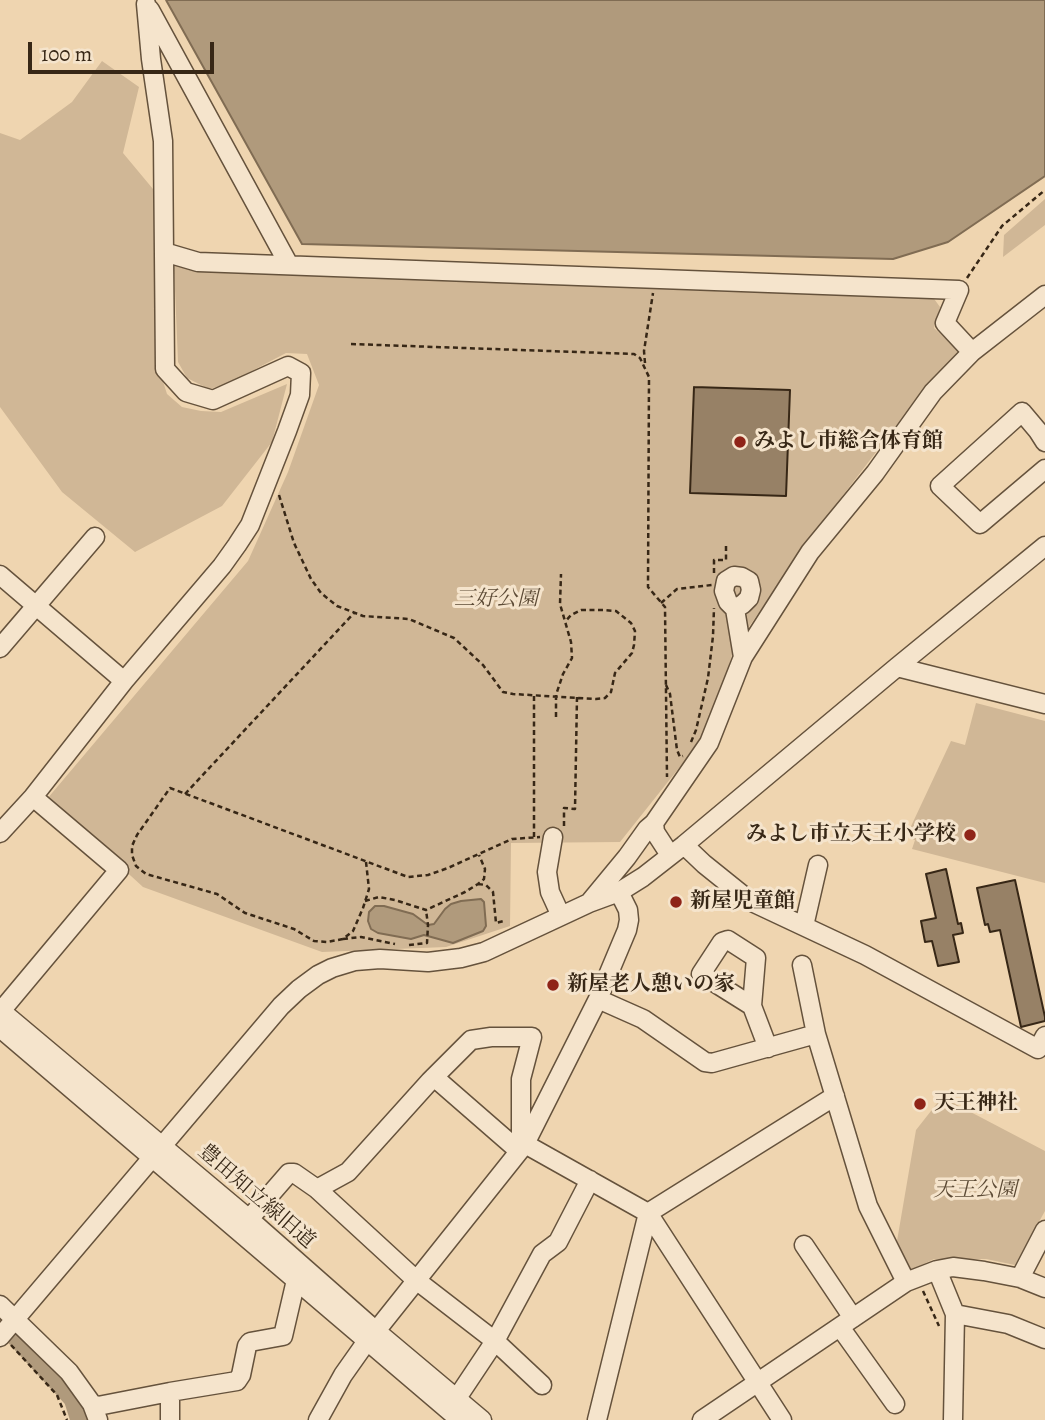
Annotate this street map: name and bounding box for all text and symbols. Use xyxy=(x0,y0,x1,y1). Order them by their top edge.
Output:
scale bar xyxy=(32,28,217,72)
text: 100 m xyxy=(41,40,92,68)
place label: みよし市総合体育館 xyxy=(754,429,943,455)
marker: みよし市総合体育館 xyxy=(732,434,748,450)
park label: 三好公園 xyxy=(454,587,538,613)
place label: みよし市立天王小学校 xyxy=(746,822,956,848)
marker: みよし市立天王小学校 xyxy=(962,827,978,843)
place label: 新屋児童館 xyxy=(690,889,795,915)
marker: 新屋児童館 xyxy=(668,894,684,910)
place label: 新屋老人憩いの家 xyxy=(567,972,735,998)
marker: 新屋老人憩いの家 xyxy=(545,977,561,993)
place label: 天王神社 xyxy=(934,1091,1018,1117)
marker: 天王神社 xyxy=(912,1096,928,1112)
street label: 豊田知立線旧道 xyxy=(192,1139,320,1255)
park label: 天王公園 xyxy=(933,1178,1017,1204)

